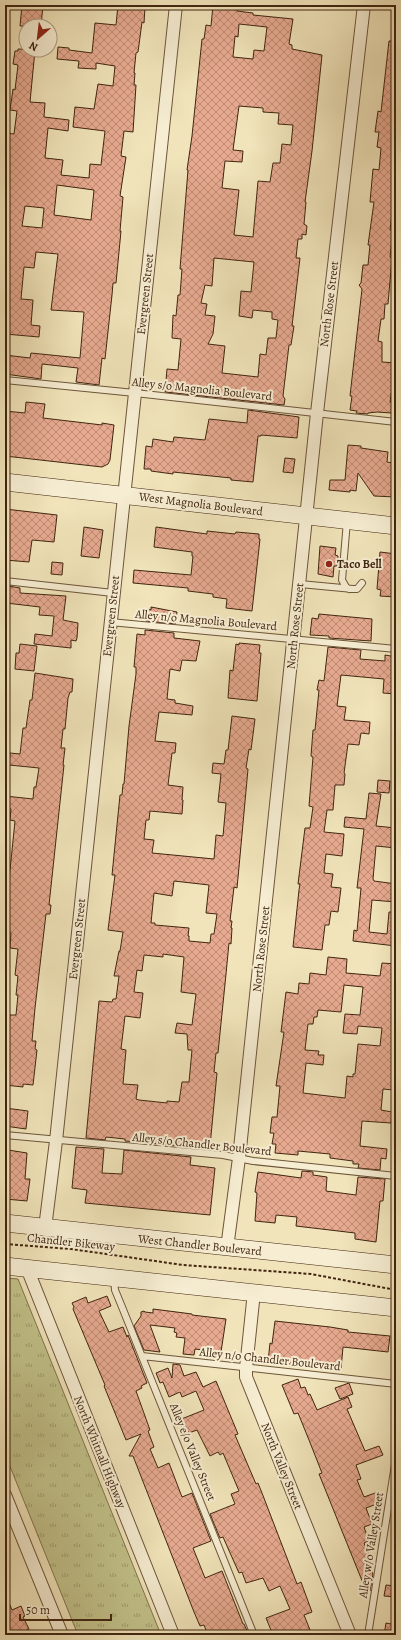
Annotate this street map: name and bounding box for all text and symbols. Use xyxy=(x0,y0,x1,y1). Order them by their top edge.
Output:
north arrow xyxy=(18,18,58,58)
text: N xyxy=(26,38,41,55)
street label: Evergreen Street xyxy=(133,253,157,335)
street label: North Rose Street xyxy=(316,260,342,348)
street label: Alley s/o Magnolia Boulevard xyxy=(130,374,273,404)
street label: West Magnolia Boulevard xyxy=(137,488,264,520)
place label: Taco Bell xyxy=(337,556,383,572)
marker: Taco Bell xyxy=(324,559,334,569)
street label: Evergreen Street xyxy=(99,575,123,657)
street label: North Rose Street xyxy=(283,582,307,670)
street label: Alley n/o Magnolia Boulevard xyxy=(133,606,278,634)
street label: Evergreen Street xyxy=(65,898,89,980)
street label: North Rose Street xyxy=(249,905,273,993)
street label: Alley s/o Chandler Boulevard xyxy=(130,1129,273,1159)
street label: Chandler Bikeway xyxy=(26,1229,116,1255)
street label: West Chandler Boulevard xyxy=(136,1230,263,1260)
street label: Alley n/o Chandler Boulevard xyxy=(198,1344,342,1374)
street label: North Whitnall Highway xyxy=(70,1393,130,1511)
street label: Alley e/o Valley Street xyxy=(166,1400,220,1503)
street label: North Valley Street xyxy=(257,1420,307,1512)
street label: Alley w/o Valley Street xyxy=(355,1491,387,1600)
scale bar xyxy=(20,1596,111,1622)
text: 50 m xyxy=(26,1602,50,1618)

